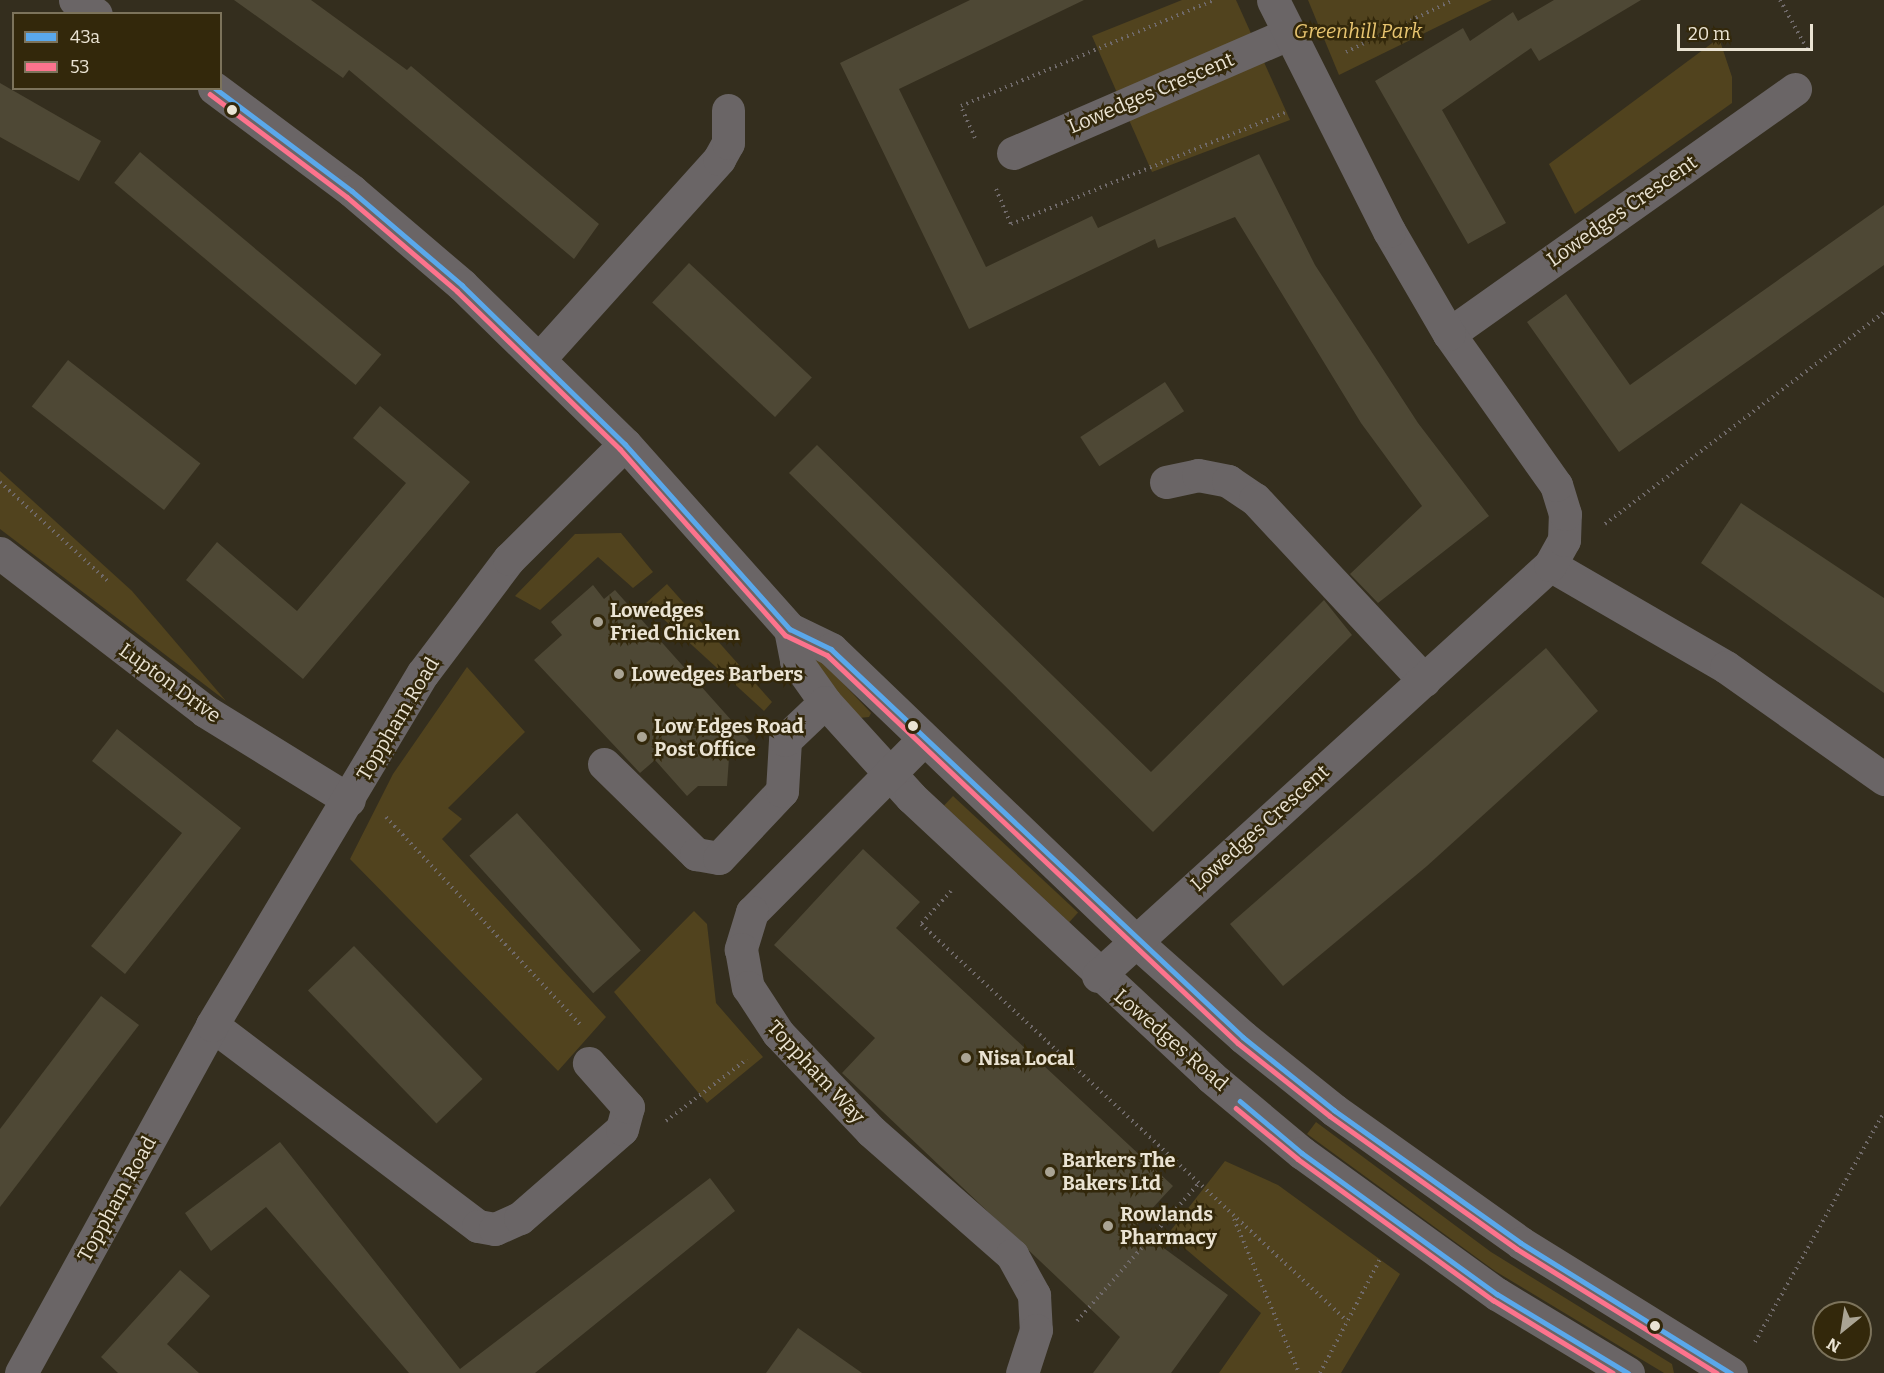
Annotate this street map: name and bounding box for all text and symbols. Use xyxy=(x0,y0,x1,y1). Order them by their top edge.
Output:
legend xyxy=(12,12,222,90)
scale bar xyxy=(1680,12,1816,50)
park label: Greenhill Park xyxy=(1294,19,1422,43)
text: 20 m xyxy=(1688,23,1730,45)
text: 43a xyxy=(70,26,100,48)
street label: Lowedges Crescent xyxy=(1065,47,1237,139)
text: 53 xyxy=(70,56,89,78)
unlabelled marker xyxy=(226,104,238,116)
street label: Lowedges Crescent xyxy=(1542,150,1702,272)
place label: Lowedges Fried Chicken xyxy=(610,598,740,645)
marker: Lowedges Fried Chicken xyxy=(591,615,605,629)
street label: Lupton Drive xyxy=(115,638,225,728)
street label: Toppham Road xyxy=(352,653,444,785)
place label: Lowedges Barbers xyxy=(631,662,803,686)
marker: Lowedges Barbers xyxy=(612,667,626,681)
place label: Low Edges Road Post Office xyxy=(654,714,804,761)
unlabelled marker xyxy=(907,720,919,732)
marker: Low Edges Road Post Office xyxy=(635,730,649,744)
street label: Lowedges Crescent xyxy=(1186,760,1334,896)
street label: Lowedges Road xyxy=(1109,984,1233,1096)
street label: Toppham Way xyxy=(762,1015,870,1129)
place label: Nisa Local xyxy=(978,1046,1074,1070)
marker: Nisa Local xyxy=(959,1051,973,1065)
street label: Toppham Road xyxy=(73,1132,161,1266)
place label: Barkers The Bakers Ltd xyxy=(1062,1148,1176,1195)
marker: Barkers The Bakers Ltd xyxy=(1043,1165,1057,1179)
place label: Rowlands Pharmacy xyxy=(1120,1202,1217,1249)
marker: Rowlands Pharmacy xyxy=(1101,1219,1115,1233)
north arrow xyxy=(1812,1301,1872,1361)
unlabelled marker xyxy=(1649,1320,1661,1332)
text: N xyxy=(1824,1334,1844,1357)

